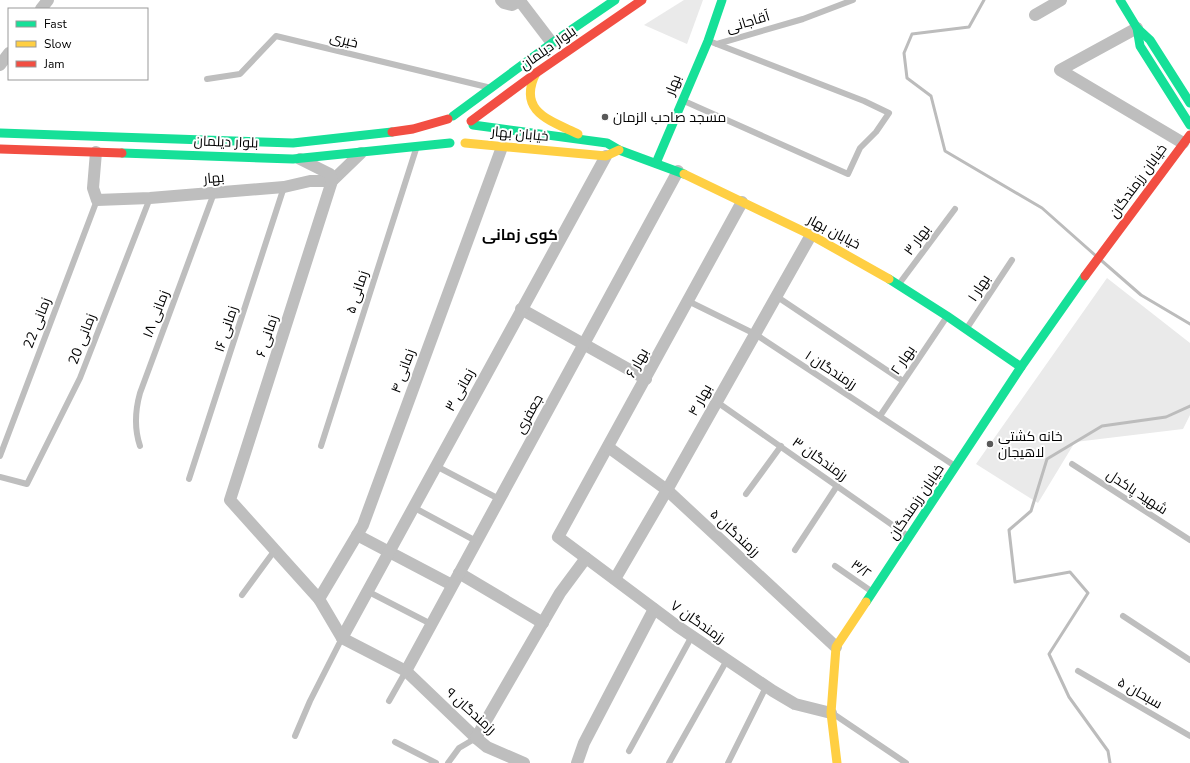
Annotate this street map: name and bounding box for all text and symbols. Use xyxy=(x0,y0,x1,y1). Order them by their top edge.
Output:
street label: آقاجانی xyxy=(724,6,772,38)
legend xyxy=(8,8,148,80)
text: Fast xyxy=(44,16,67,32)
street label: بلوار دیلمان xyxy=(516,22,580,74)
street label: خیری xyxy=(328,27,360,53)
text: Slow xyxy=(44,36,72,52)
text: Jam xyxy=(43,56,65,72)
street label: بهار xyxy=(660,72,686,99)
place label: مسجد صاحب الزمان xyxy=(613,108,726,127)
marker: مسجد صاحب الزمان xyxy=(600,112,610,122)
street label: خیابان بهار xyxy=(489,122,550,146)
street label: بلوار دیلمان xyxy=(193,131,259,153)
street label: خیابان رزمندگان xyxy=(1105,140,1171,222)
street label: بهار xyxy=(202,168,225,188)
street label: خیابان بهار xyxy=(803,210,864,254)
street label: بهار ۳ xyxy=(899,221,935,259)
district label: کوی زمانی xyxy=(482,225,558,245)
street label: زمانی ۵ xyxy=(341,268,373,316)
street label: بهار ۱ xyxy=(963,271,995,305)
street label: زمانی ۱۸ xyxy=(138,287,174,341)
street label: زمانی 22 xyxy=(19,295,55,351)
street label: زمانی ۱۶ xyxy=(210,303,242,355)
street label: زمانی 20 xyxy=(64,311,100,367)
street label: زمانی ۶ xyxy=(251,313,283,359)
street label: بهار ۲ xyxy=(886,342,920,378)
street label: بهار ۶ xyxy=(621,345,653,381)
street label: زمانی ۴ xyxy=(386,346,420,396)
street label: رزمندگان ۱ xyxy=(801,346,861,394)
street label: زمانی ۳ xyxy=(441,365,479,415)
street label: بهار ۴ xyxy=(684,381,716,419)
street label: جعفری xyxy=(510,391,548,437)
place label: خانه کشتی لاهیجان xyxy=(998,427,1063,462)
street label: رزمندگان ۳ xyxy=(788,433,852,485)
marker: خانه کشتی لاهیجان xyxy=(985,439,995,449)
street label: خیابان رزمندگان xyxy=(884,460,948,544)
street label: شهید پاکدل xyxy=(1103,465,1171,519)
street label: رزمندگان ۵ xyxy=(706,505,764,561)
street label: ۳/۲ xyxy=(847,555,875,583)
street label: رزمندگان ۷ xyxy=(667,596,729,648)
street label: سبحان ۵ xyxy=(1114,673,1166,713)
street label: رزمندگان ۹ xyxy=(442,683,500,739)

